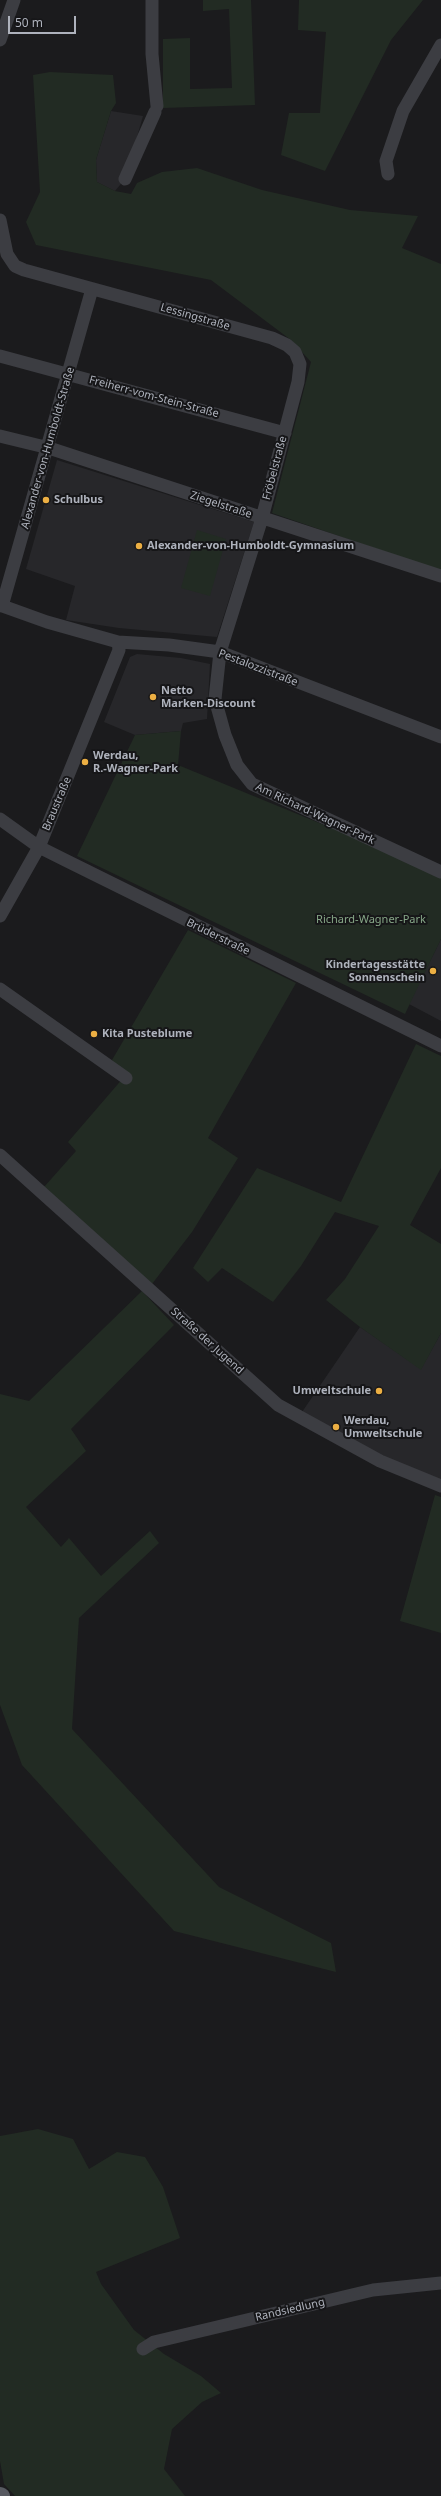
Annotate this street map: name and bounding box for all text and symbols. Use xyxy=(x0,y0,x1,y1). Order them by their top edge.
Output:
scale bar xyxy=(10,8,78,34)
text: 50 m xyxy=(15,14,43,31)
street label: Lessingstraße xyxy=(159,301,231,333)
street label: Alexander-von-Humboldt-Straße xyxy=(19,366,77,530)
street label: Freiherr-vom-Stein-Straße xyxy=(88,373,220,421)
street label: Fröbelstraße xyxy=(260,435,290,501)
street label: Ziegelstraße xyxy=(189,489,253,521)
place label: Schulbus xyxy=(54,493,103,507)
marker: Schulbus xyxy=(41,495,51,505)
place label: Alexander-von-Humboldt-Gymnasium xyxy=(147,539,354,553)
marker: Alexander-von-Humboldt-Gymnasium xyxy=(134,541,144,551)
street label: Pestalozzistraße xyxy=(217,647,299,689)
place label: Netto Marken-Discount xyxy=(161,684,255,710)
marker: Netto Marken-Discount xyxy=(148,692,158,702)
place label: Werdau, R.-Wagner-Park xyxy=(93,749,178,775)
marker: Werdau, R.-Wagner-Park xyxy=(80,757,90,767)
street label: Braustraße xyxy=(40,775,74,833)
street label: Am Richard-Wagner-Park xyxy=(253,781,377,847)
park label: Richard-Wagner-Park xyxy=(316,913,426,927)
street label: Brüderstraße xyxy=(184,916,252,958)
place label: Kindertagesstätte Sonnenschein xyxy=(325,958,425,984)
marker: Kindertagesstätte Sonnenschein xyxy=(428,966,438,976)
place label: Kita Pusteblume xyxy=(102,1027,192,1041)
marker: Kita Pusteblume xyxy=(89,1029,99,1039)
street label: Straße der Jugend xyxy=(168,1305,246,1377)
place label: Umweltschule xyxy=(293,1384,371,1398)
marker: Umweltschule xyxy=(374,1386,384,1396)
place label: Werdau, Umweltschule xyxy=(344,1414,422,1440)
marker: Werdau, Umweltschule xyxy=(331,1422,341,1432)
street label: Randsiedlung xyxy=(254,2296,326,2324)

